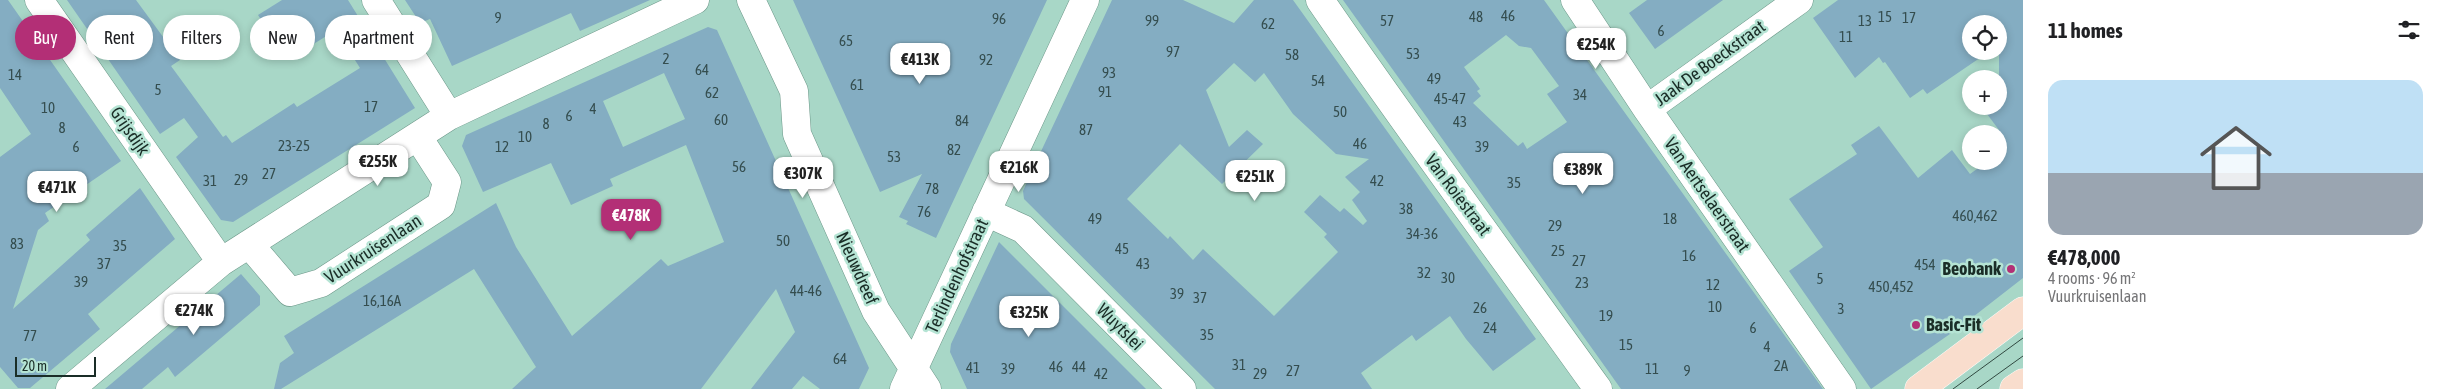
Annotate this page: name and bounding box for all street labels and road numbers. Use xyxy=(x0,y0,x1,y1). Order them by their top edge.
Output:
street label: Jaak De Boeckstraat xyxy=(1650,15,1769,110)
street label: Grijsdijk xyxy=(106,102,155,159)
street label: Van Aertselaerstraat xyxy=(1660,134,1755,256)
street label: Van Roiestraat xyxy=(1421,150,1496,239)
street label: Vuurkruisenlaan xyxy=(321,210,425,288)
street label: Terlindenhofstraat xyxy=(921,215,992,336)
street label: Nieuwdreef xyxy=(832,228,883,307)
street label: Wuytslei xyxy=(1093,299,1148,354)

